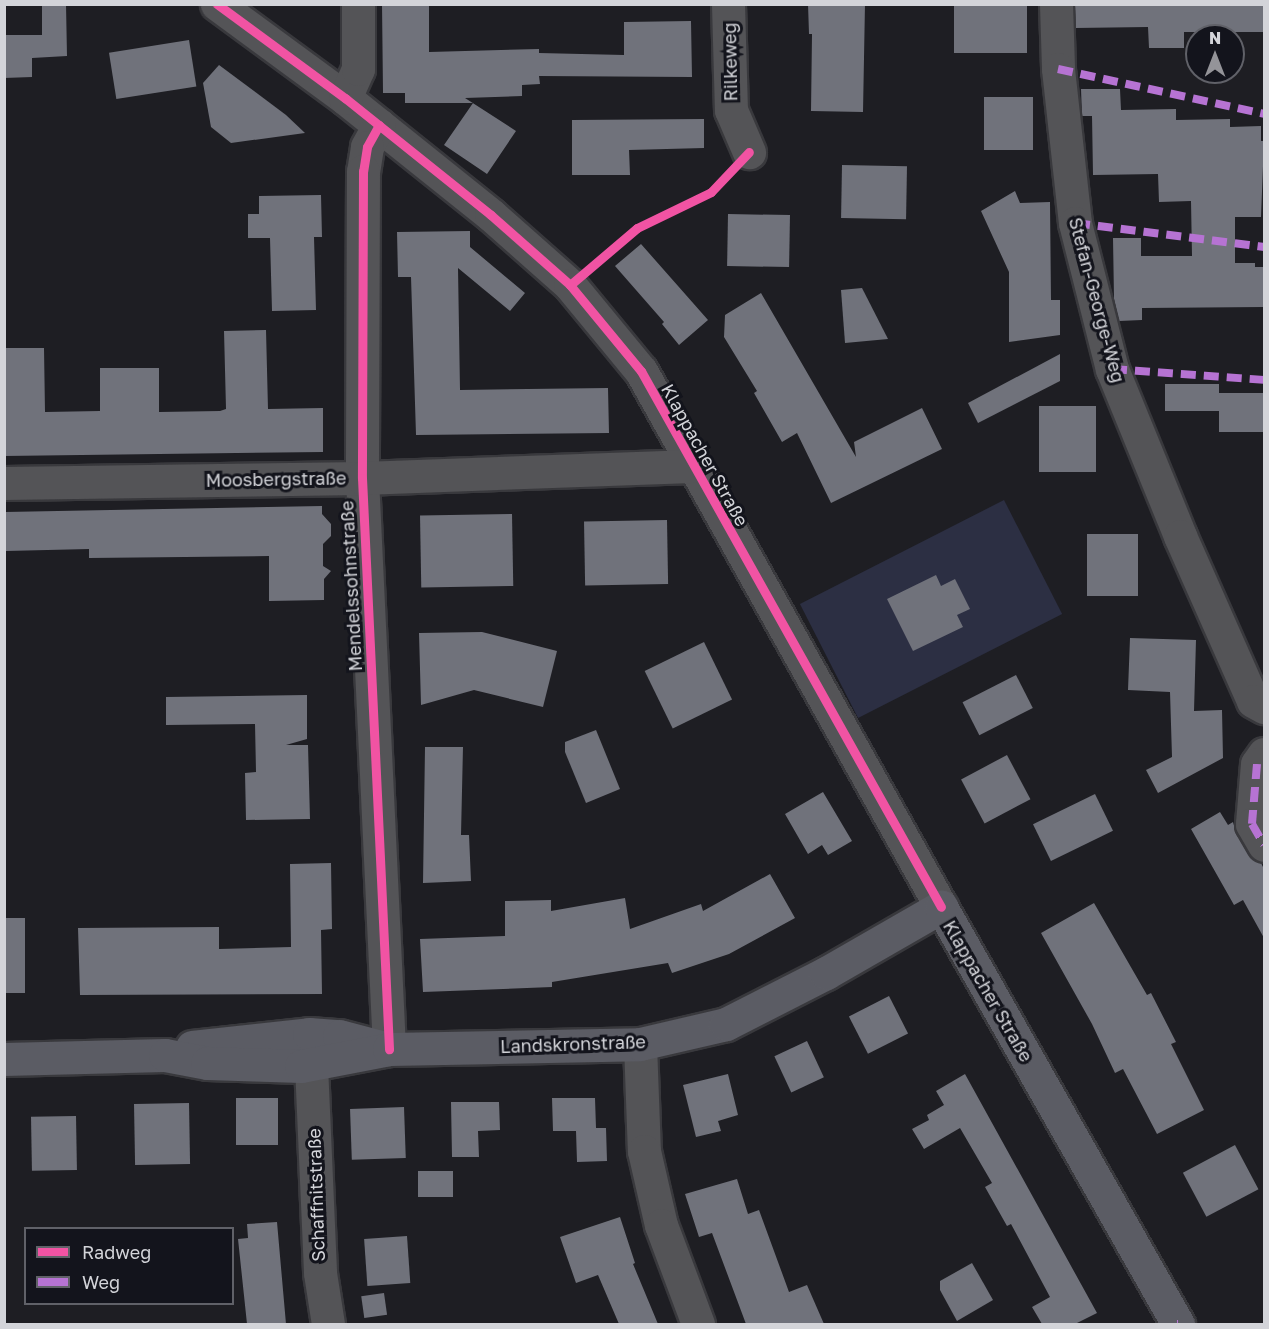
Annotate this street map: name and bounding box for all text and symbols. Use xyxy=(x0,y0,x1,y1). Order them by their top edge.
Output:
street label: Rilkeweg xyxy=(719,22,741,102)
north arrow xyxy=(1185,24,1245,84)
text: N xyxy=(1209,28,1221,48)
street label: Stefan-George-Weg xyxy=(1065,215,1129,385)
street label: Klappacher Straße xyxy=(657,380,753,530)
street label: Moosbergstraße xyxy=(205,467,347,491)
street label: Mendelssohnstraße xyxy=(336,500,366,672)
street label: Klappacher Straße xyxy=(939,917,1037,1065)
street label: Landskronstraße xyxy=(500,1031,646,1057)
street label: Schaffnitstraße xyxy=(303,1128,329,1262)
legend xyxy=(24,1227,234,1305)
text: Radweg xyxy=(82,1241,151,1263)
text: Weg xyxy=(82,1271,120,1293)

